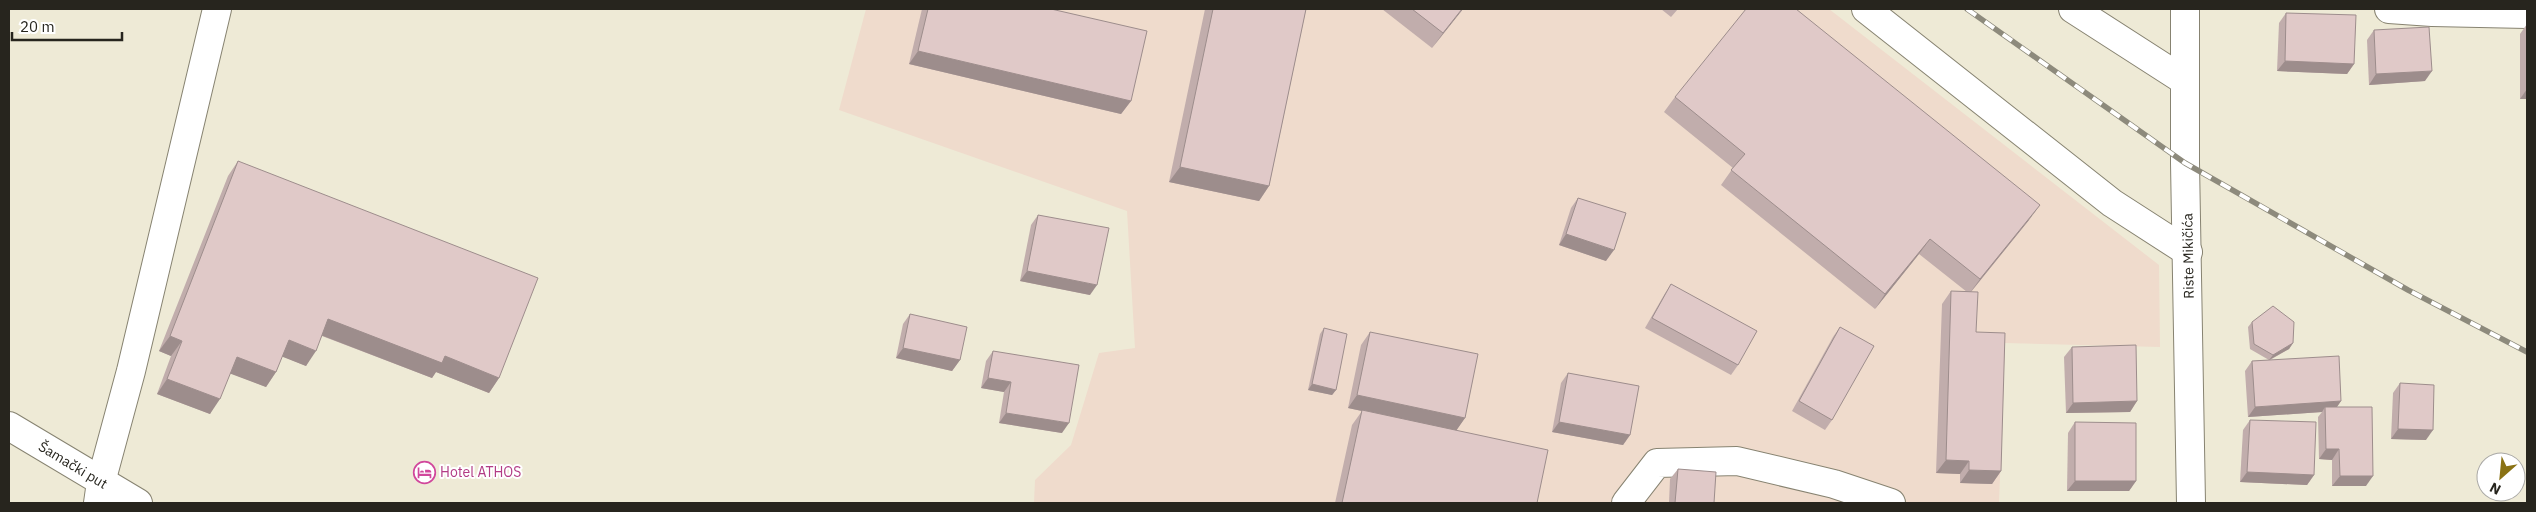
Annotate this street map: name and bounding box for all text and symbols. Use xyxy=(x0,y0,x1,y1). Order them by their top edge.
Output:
scale bar xyxy=(12,10,122,42)
text: 20 m xyxy=(20,17,55,36)
street label: Riste Mikičića xyxy=(2178,212,2198,299)
street label: Šamački put xyxy=(35,436,111,493)
north arrow xyxy=(2476,452,2526,502)
hotel icon: Hotel ATHOS xyxy=(412,460,436,484)
place label: Hotel ATHOS xyxy=(440,463,521,481)
text: N xyxy=(2486,478,2504,499)

